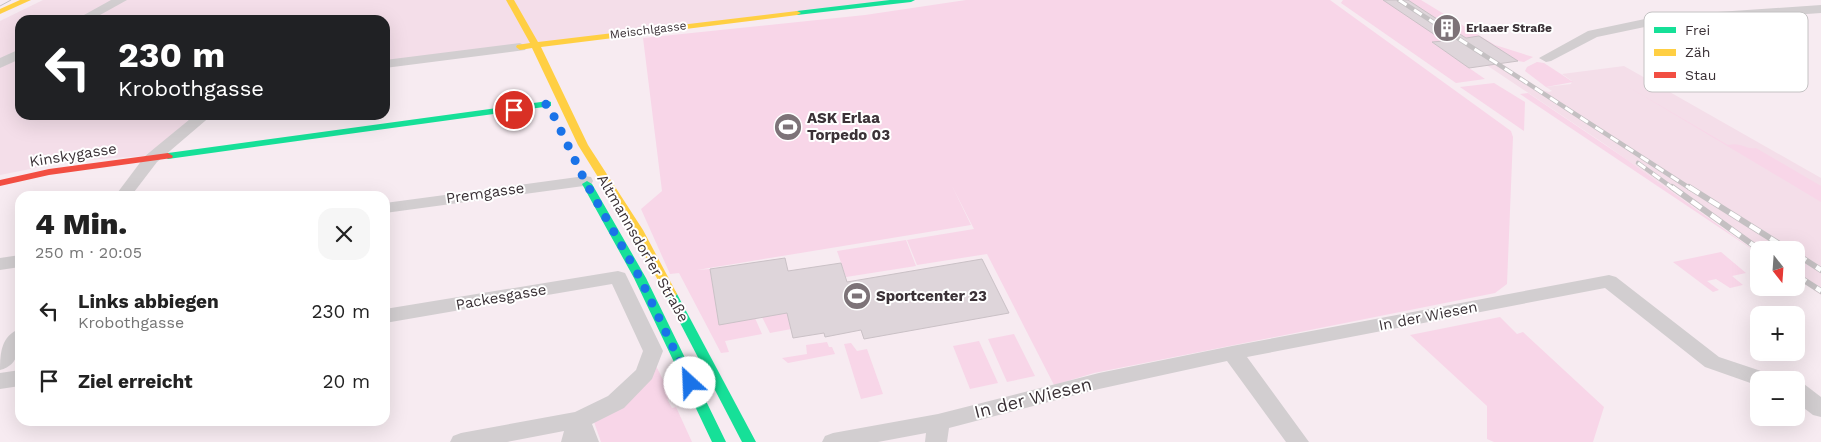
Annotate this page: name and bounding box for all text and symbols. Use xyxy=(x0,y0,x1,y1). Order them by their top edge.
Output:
legend xyxy=(1644,12,1808,92)
building icon: Erlaaer Straße xyxy=(1432,13,1462,43)
street label: Meischlgasse xyxy=(609,18,687,42)
place label: Erlaaer Straße xyxy=(1466,21,1552,35)
text: Frei xyxy=(1685,22,1710,38)
text: 230 m xyxy=(118,34,225,76)
icon: left xyxy=(35,35,100,100)
text: Zäh xyxy=(1685,44,1710,60)
text: Stau xyxy=(1685,67,1716,83)
text: Krobothgasse xyxy=(118,76,264,101)
pin xyxy=(493,89,535,131)
icon: arrive xyxy=(500,96,528,124)
place label: ASK Erlaa Torpedo 03 xyxy=(807,109,890,144)
sports icon: ASK Erlaa Torpedo 03 xyxy=(773,112,803,142)
street label: Kinskygasse xyxy=(28,139,118,171)
street label: Altmannsdorfer Straße xyxy=(593,171,693,325)
street label: Premgasse xyxy=(445,179,525,207)
text: 4 Min. xyxy=(35,206,127,241)
button: close xyxy=(318,208,370,260)
north arrow xyxy=(1750,241,1805,296)
map controls xyxy=(1750,241,1805,426)
text: 250 m · 20:05 xyxy=(35,243,142,262)
street label: Packesgasse xyxy=(454,280,548,314)
sports icon: Sportcenter 23 xyxy=(842,281,872,311)
place label: Sportcenter 23 xyxy=(876,287,987,305)
text: Links abbiegen xyxy=(78,290,219,313)
icon: left xyxy=(35,297,63,325)
street label: In der Wiesen xyxy=(1377,298,1479,334)
text: 230 m xyxy=(311,300,370,323)
button: + xyxy=(1750,306,1805,361)
text: Krobothgasse xyxy=(78,313,184,332)
position arrow xyxy=(663,356,715,408)
icon: arrive xyxy=(35,367,63,395)
text: Ziel erreicht xyxy=(78,370,193,393)
text: 20 m xyxy=(323,370,370,393)
button: − xyxy=(1750,371,1805,426)
street label: In der Wiesen xyxy=(972,373,1094,422)

